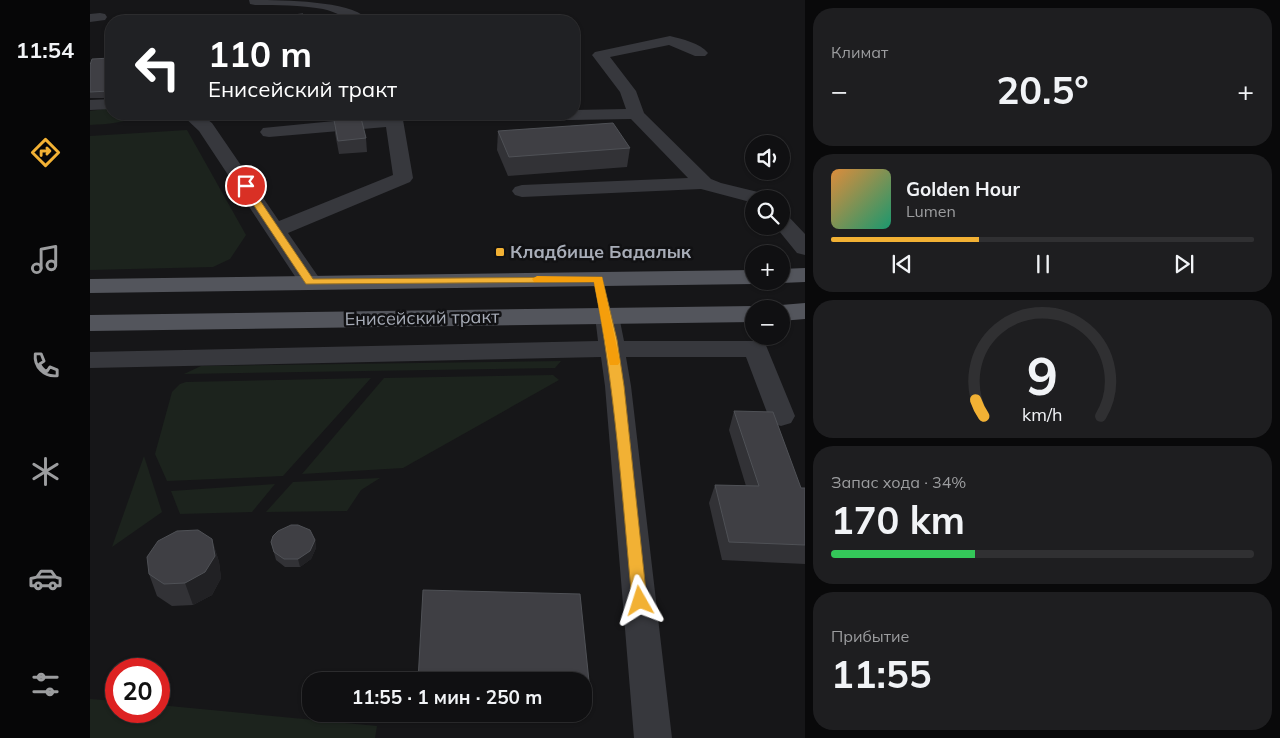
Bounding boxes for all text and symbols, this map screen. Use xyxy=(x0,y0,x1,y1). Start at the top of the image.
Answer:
text: 110 m xyxy=(208,32,312,76)
icon: left xyxy=(125,35,190,100)
text: 11:54 xyxy=(16,36,74,64)
text: Климат xyxy=(831,42,888,62)
text: 20.5° xyxy=(996,66,1089,114)
text: − xyxy=(831,73,848,108)
text: + xyxy=(1237,73,1254,108)
text: Енисейский тракт xyxy=(208,75,397,103)
icon: directions xyxy=(28,135,63,170)
map controls xyxy=(745,135,790,345)
button: sound xyxy=(745,135,790,180)
pin xyxy=(225,165,267,207)
icon: arrive xyxy=(232,172,260,200)
text: Golden Hour xyxy=(906,177,1020,201)
button: search xyxy=(745,190,790,235)
text: Lumen xyxy=(906,201,956,221)
place label: Кладбище Бадалык xyxy=(510,240,692,263)
icon: music xyxy=(28,242,63,277)
button: + xyxy=(745,245,790,290)
marker: Кладбище Бадалык xyxy=(494,246,506,258)
icon: previous xyxy=(888,250,916,278)
icon: pause xyxy=(1029,250,1057,278)
icon: next xyxy=(1170,250,1198,278)
button: − xyxy=(745,300,790,345)
street label: Енисейский тракт xyxy=(344,305,500,330)
text: 9 xyxy=(1027,343,1058,408)
icon: phone xyxy=(28,348,63,383)
text: km/h xyxy=(1022,403,1063,425)
icon: climate xyxy=(28,454,63,489)
text: Запас хода · 34% xyxy=(831,472,966,492)
text: 170 km xyxy=(831,496,965,544)
icon: car xyxy=(28,561,63,596)
position arrow xyxy=(613,574,665,626)
text: Прибытие xyxy=(831,626,909,646)
text: 11:55 xyxy=(831,650,932,698)
speed limit sign: 20 xyxy=(105,658,170,723)
icon: filters xyxy=(28,667,63,702)
text: 11:55 · 1 мин · 250 m xyxy=(352,685,542,709)

